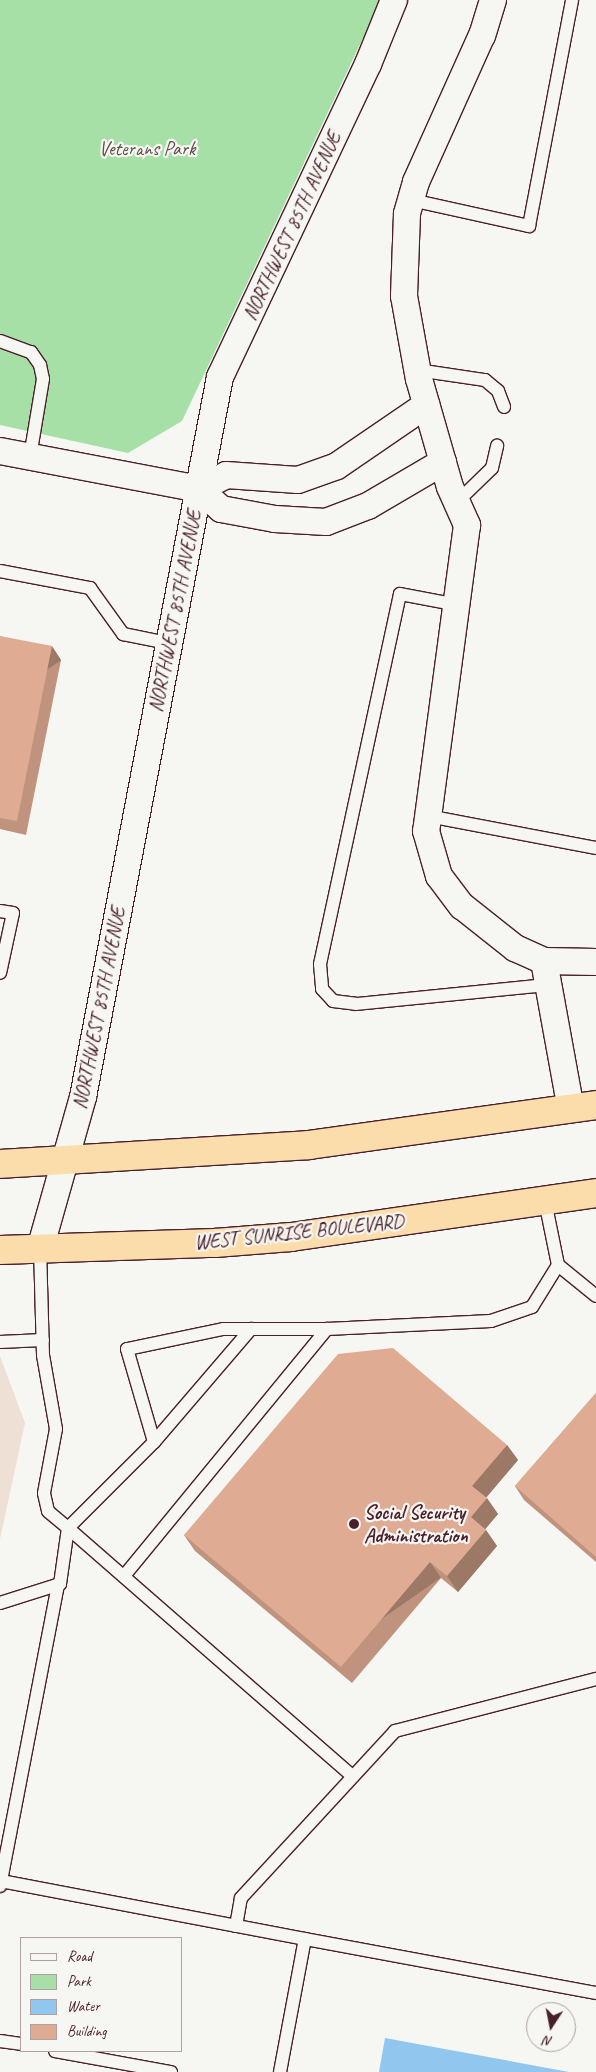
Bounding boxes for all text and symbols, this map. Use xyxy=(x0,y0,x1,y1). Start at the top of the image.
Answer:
street label: NORTHWEST 85TH AVENUE xyxy=(238,128,346,324)
park label: Veterans Park xyxy=(99,136,195,160)
street label: NORTHWEST 85TH AVENUE xyxy=(144,508,206,714)
street label: NORTHWEST 85TH AVENUE xyxy=(68,905,130,1111)
street label: WEST SUNRISE BOULEVARD xyxy=(193,1209,405,1255)
place label: Social Security Administration xyxy=(364,1500,468,1547)
marker: Social Security Administration xyxy=(348,1518,360,1530)
legend xyxy=(20,1937,182,2052)
text: Road xyxy=(67,1947,92,1966)
text: Park xyxy=(67,1972,91,1991)
text: Water xyxy=(67,1997,100,2016)
north arrow xyxy=(526,2002,576,2052)
text: Building xyxy=(67,2022,106,2041)
text: N xyxy=(542,2032,554,2050)

